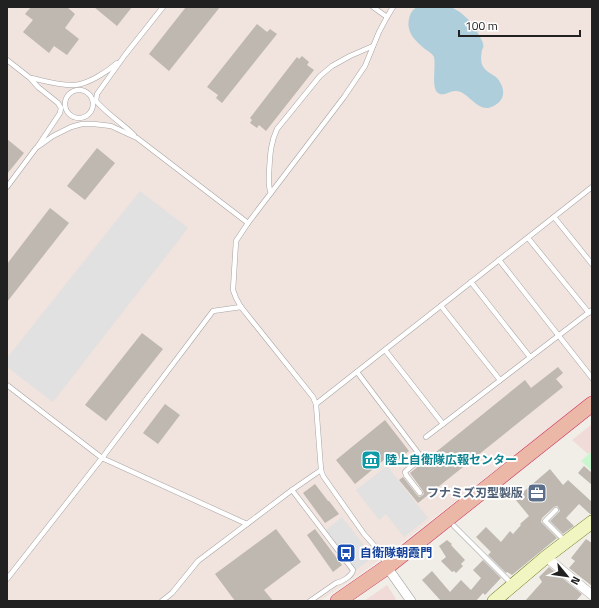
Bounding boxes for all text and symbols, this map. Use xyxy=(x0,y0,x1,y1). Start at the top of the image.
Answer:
scale bar xyxy=(459,12,580,38)
text: 100 m xyxy=(465,16,498,35)
museum icon: 陸上自衛隊広報センター xyxy=(360,449,382,471)
place label: 陸上自衛隊広報センター xyxy=(385,450,517,469)
office icon: フナミズ刃型製版 xyxy=(526,482,548,504)
place label: フナミズ刃型製版 xyxy=(427,483,523,502)
bus stop icon: 自衛隊朝霞門 xyxy=(335,542,357,564)
place label: 自衛隊朝霞門 xyxy=(360,543,432,562)
north arrow xyxy=(547,556,587,596)
text: N xyxy=(567,574,585,588)

